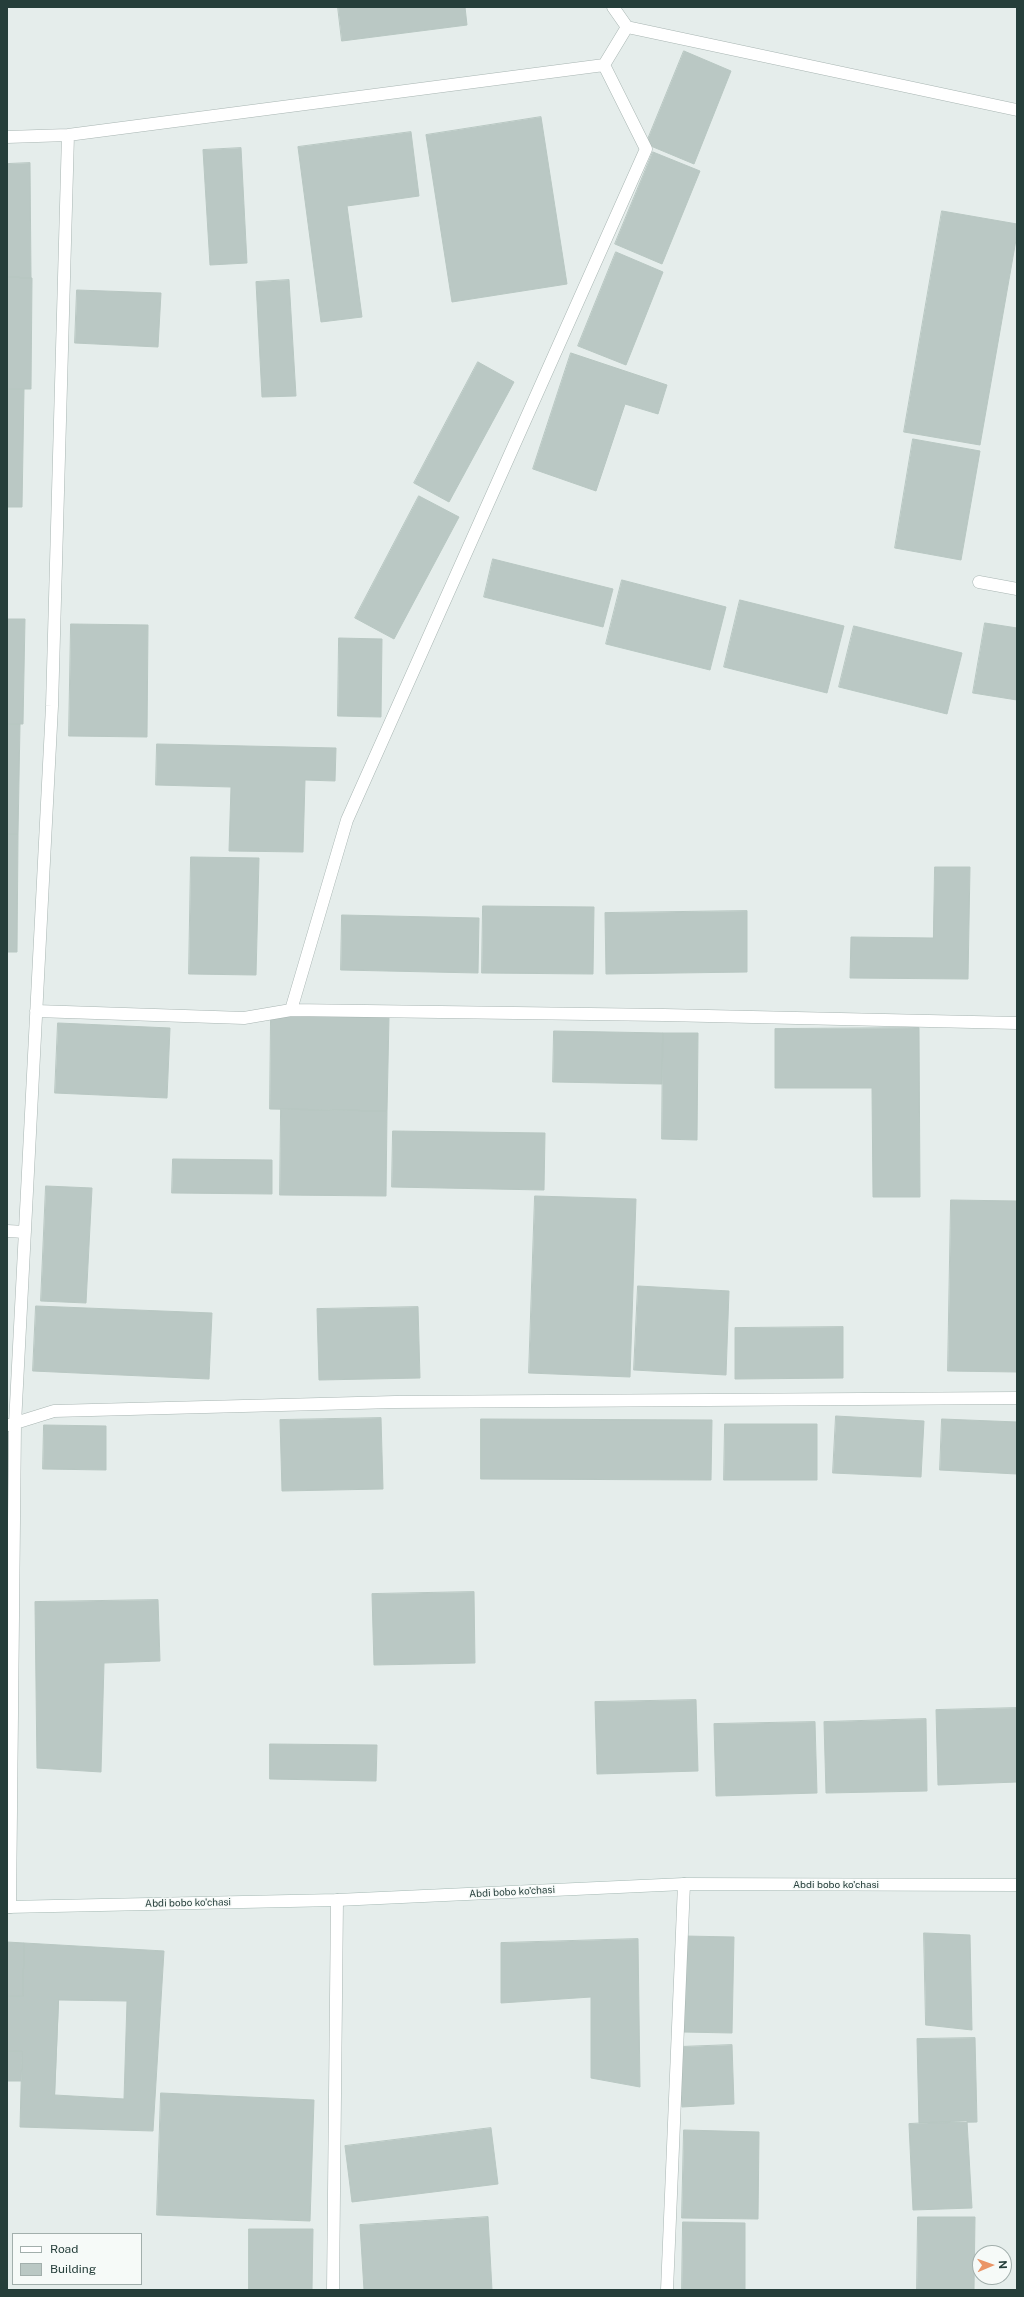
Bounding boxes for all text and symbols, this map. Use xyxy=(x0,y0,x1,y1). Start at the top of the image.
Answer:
street label: Abdi bobo ko'chasi xyxy=(793,1879,879,1891)
street label: Abdi bobo ko'chasi xyxy=(469,1884,555,1900)
street label: Abdi bobo ko'chasi xyxy=(145,1896,231,1910)
legend xyxy=(12,2233,142,2285)
text: Road xyxy=(50,2242,78,2256)
north arrow xyxy=(972,2245,1012,2285)
text: N xyxy=(997,2260,1009,2269)
text: Building xyxy=(50,2262,96,2276)

